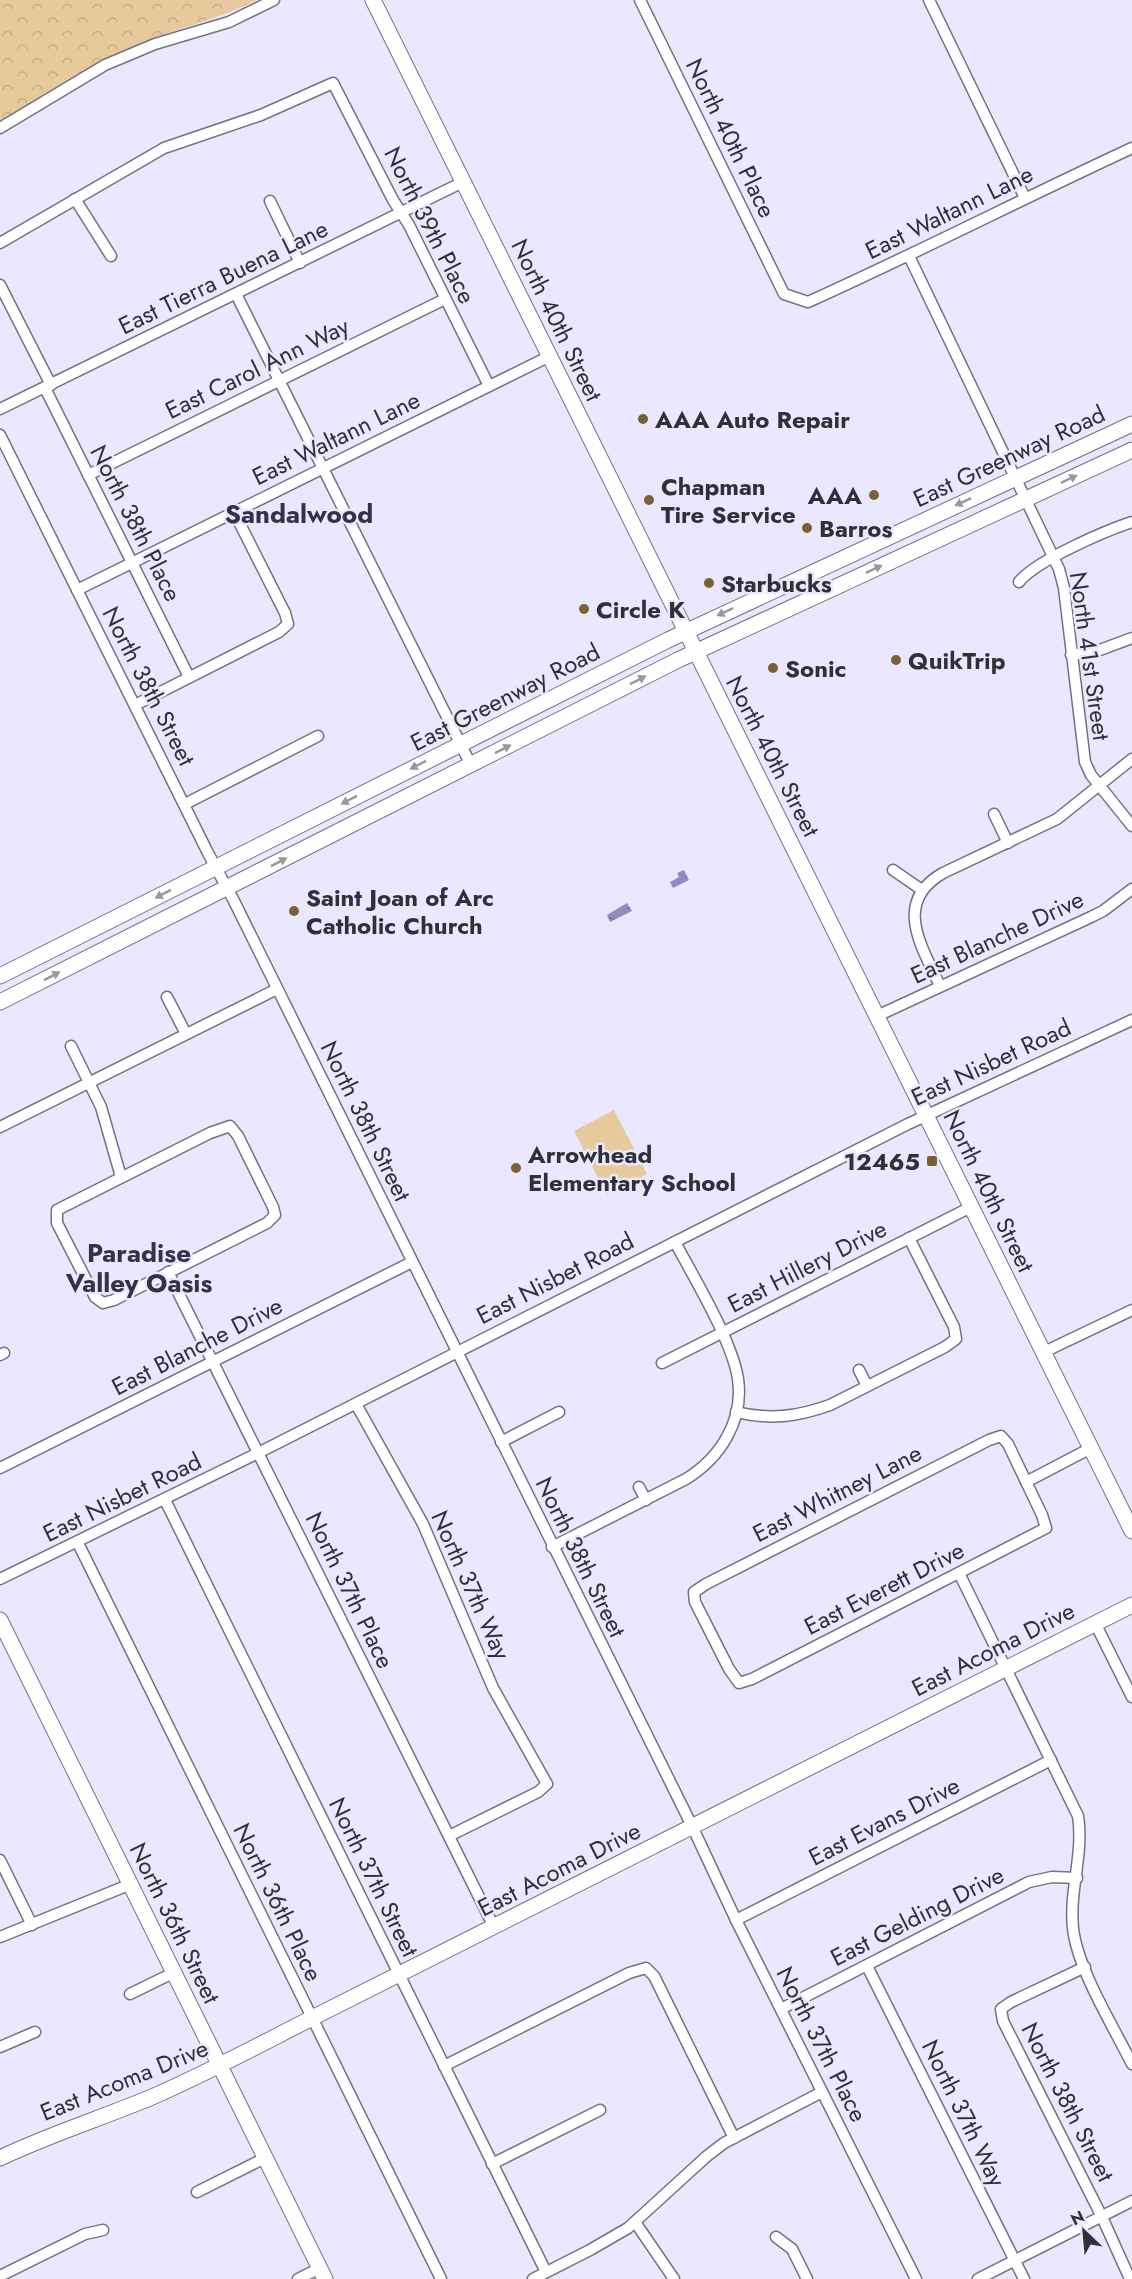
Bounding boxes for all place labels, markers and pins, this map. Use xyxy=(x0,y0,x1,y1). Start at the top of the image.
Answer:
place label: AAA Auto Repair xyxy=(654,402,850,437)
marker: AAA Auto Repair xyxy=(636,412,650,426)
place label: Chapman Tire Service xyxy=(661,469,796,532)
place label: AAA xyxy=(807,478,862,513)
marker: AAA xyxy=(867,488,881,502)
marker: Chapman Tire Service xyxy=(642,493,656,507)
place label: Barros xyxy=(819,511,892,546)
marker: Barros xyxy=(800,521,814,535)
place label: Starbucks xyxy=(721,566,832,601)
marker: Starbucks xyxy=(702,576,716,590)
place label: Circle K xyxy=(596,592,685,627)
marker: Circle K xyxy=(577,602,591,616)
place label: QuikTrip xyxy=(908,643,1006,678)
place label: Sonic xyxy=(785,651,846,686)
marker: QuikTrip xyxy=(889,653,903,667)
marker: Sonic xyxy=(766,661,780,675)
place label: Saint Joan of Arc Catholic Church xyxy=(306,880,494,943)
marker: Saint Joan of Arc Catholic Church xyxy=(287,904,301,918)
place label: Arrowhead Elementary School xyxy=(527,1137,736,1200)
place label: 12465 xyxy=(844,1144,920,1179)
marker: 12465 xyxy=(925,1154,939,1168)
marker: Arrowhead Elementary School xyxy=(509,1161,523,1175)

